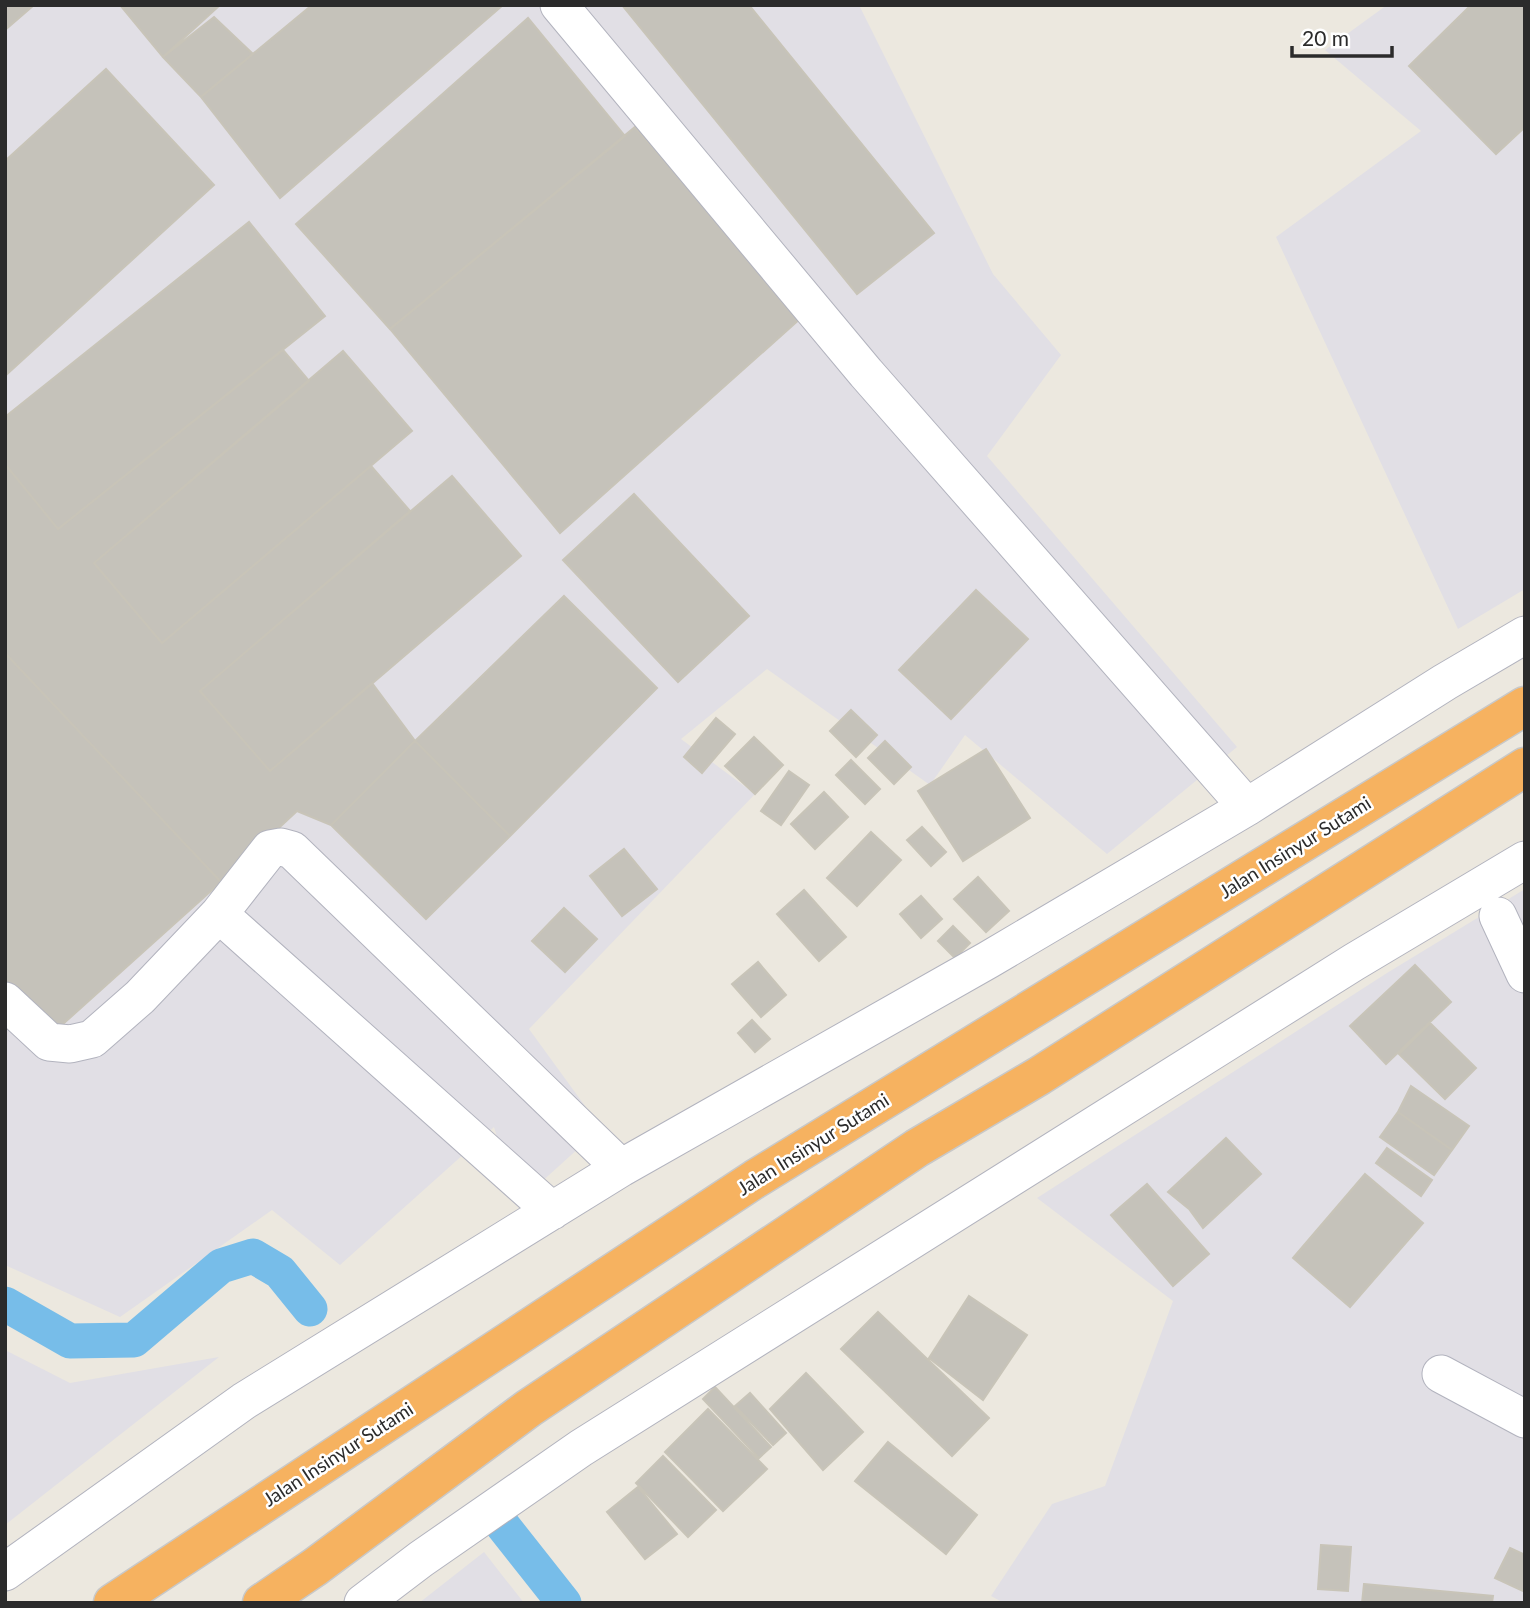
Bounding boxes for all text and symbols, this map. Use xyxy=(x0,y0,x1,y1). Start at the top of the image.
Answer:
scale bar xyxy=(1292,14,1392,58)
text: 20 m xyxy=(1302,25,1349,50)
street label: Jalan Insinyur Sutami xyxy=(1215,791,1375,903)
street label: Jalan Insinyur Sutami xyxy=(733,1088,893,1200)
street label: Jalan Insinyur Sutami xyxy=(258,1396,417,1511)

